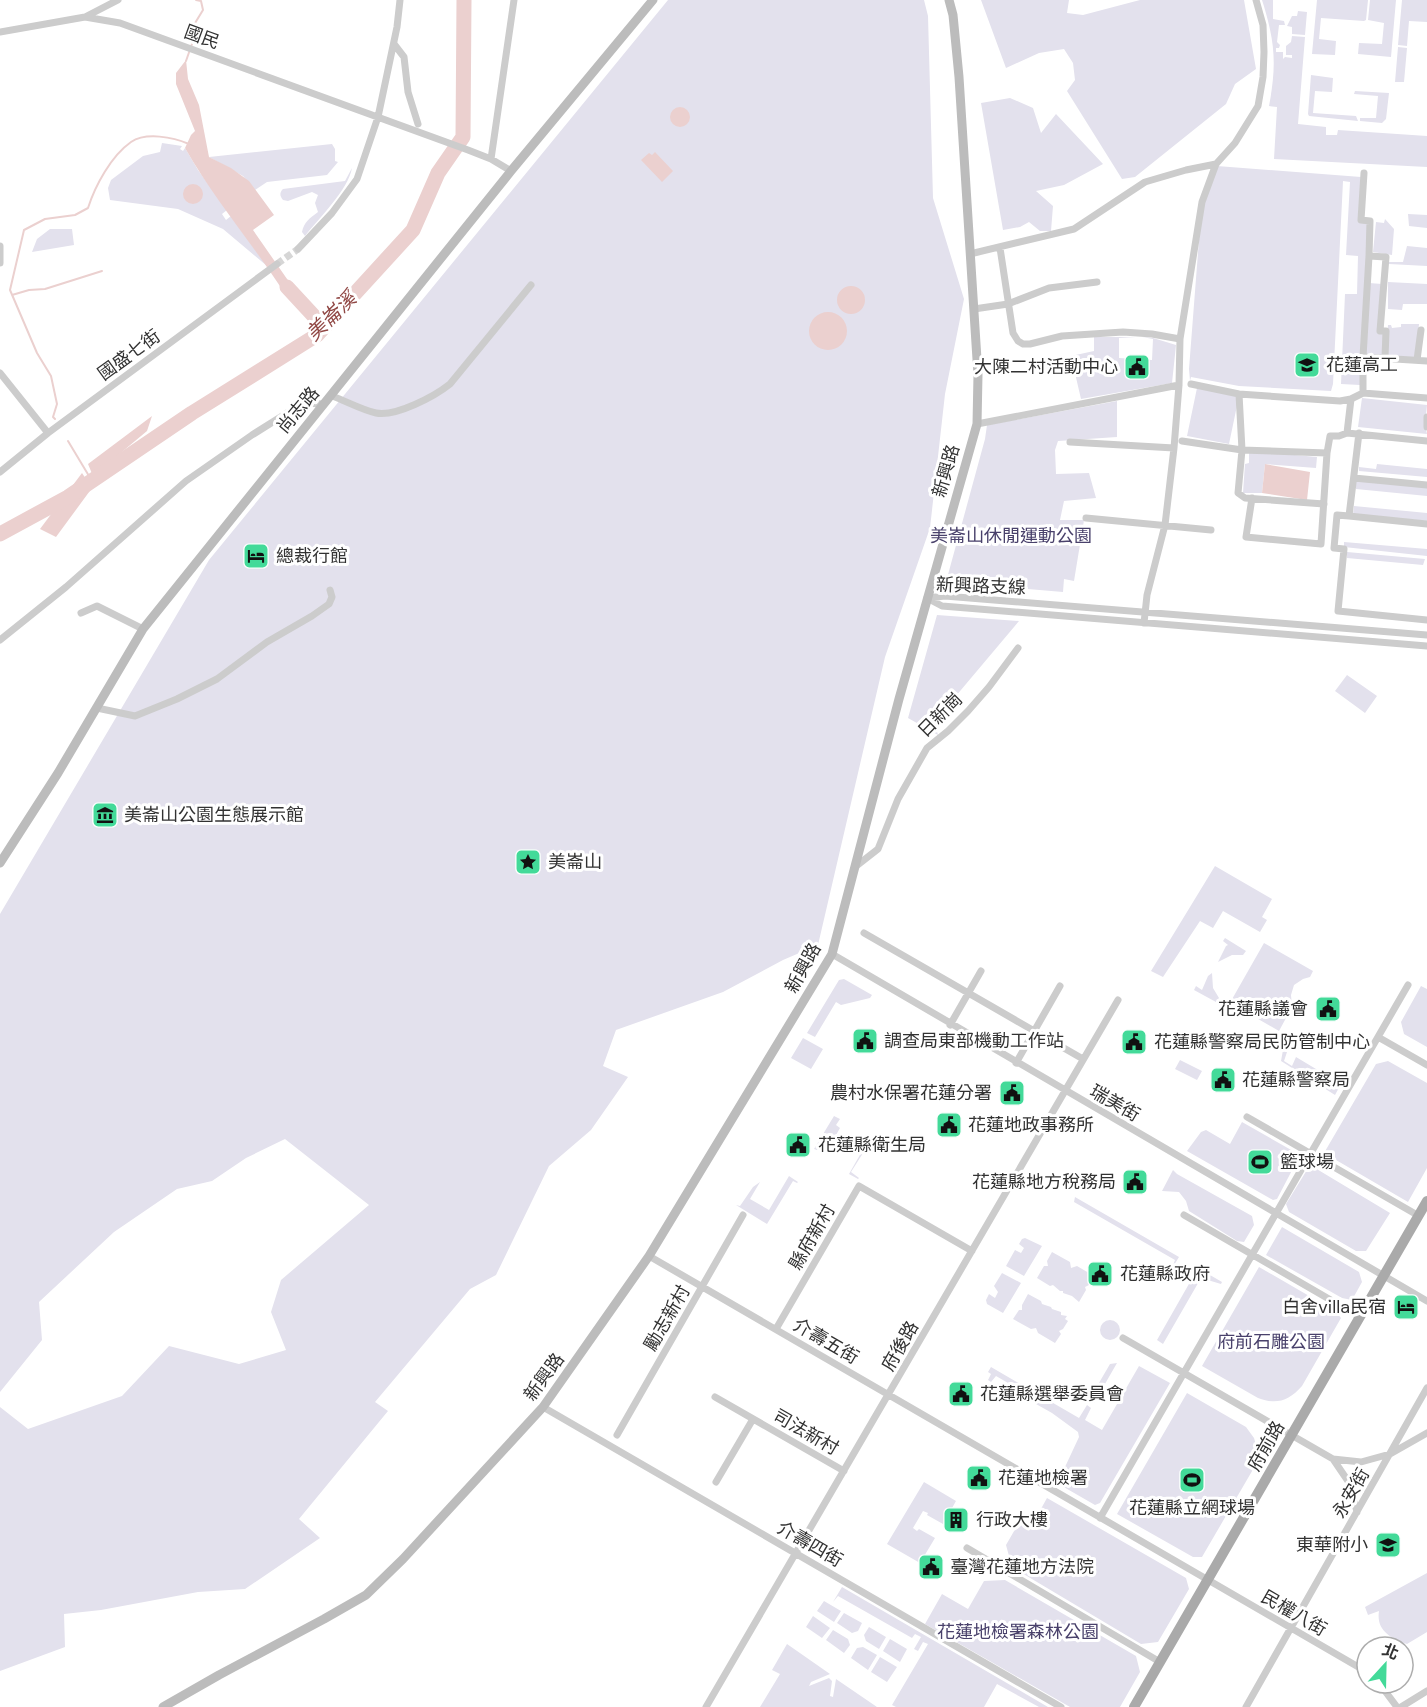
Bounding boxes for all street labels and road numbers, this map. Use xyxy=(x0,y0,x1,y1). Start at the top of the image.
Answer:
street label: 國民 xyxy=(181,20,223,54)
street label: 國盛七街 xyxy=(93,324,165,386)
street label: 尚志路 xyxy=(271,382,325,438)
street label: 新興路 xyxy=(927,442,965,500)
street label: 新興路支線 xyxy=(936,572,1026,600)
street label: 日新崗 xyxy=(912,687,968,743)
street label: 新興路 xyxy=(779,939,827,997)
street label: 瑞美街 xyxy=(1086,1079,1144,1127)
street label: 縣府新村 xyxy=(784,1200,840,1274)
street label: 勵志新村 xyxy=(639,1281,695,1355)
street label: 介壽五街 xyxy=(789,1313,863,1369)
street label: 府後路 xyxy=(876,1317,924,1375)
street label: 新興路 xyxy=(518,1348,570,1406)
street label: 司法新村 xyxy=(769,1404,843,1460)
street label: 府前路 xyxy=(1242,1417,1290,1475)
street label: 永安街 xyxy=(1327,1464,1375,1522)
street label: 介壽四街 xyxy=(773,1516,847,1572)
street label: 民權八街 xyxy=(1257,1585,1331,1641)

